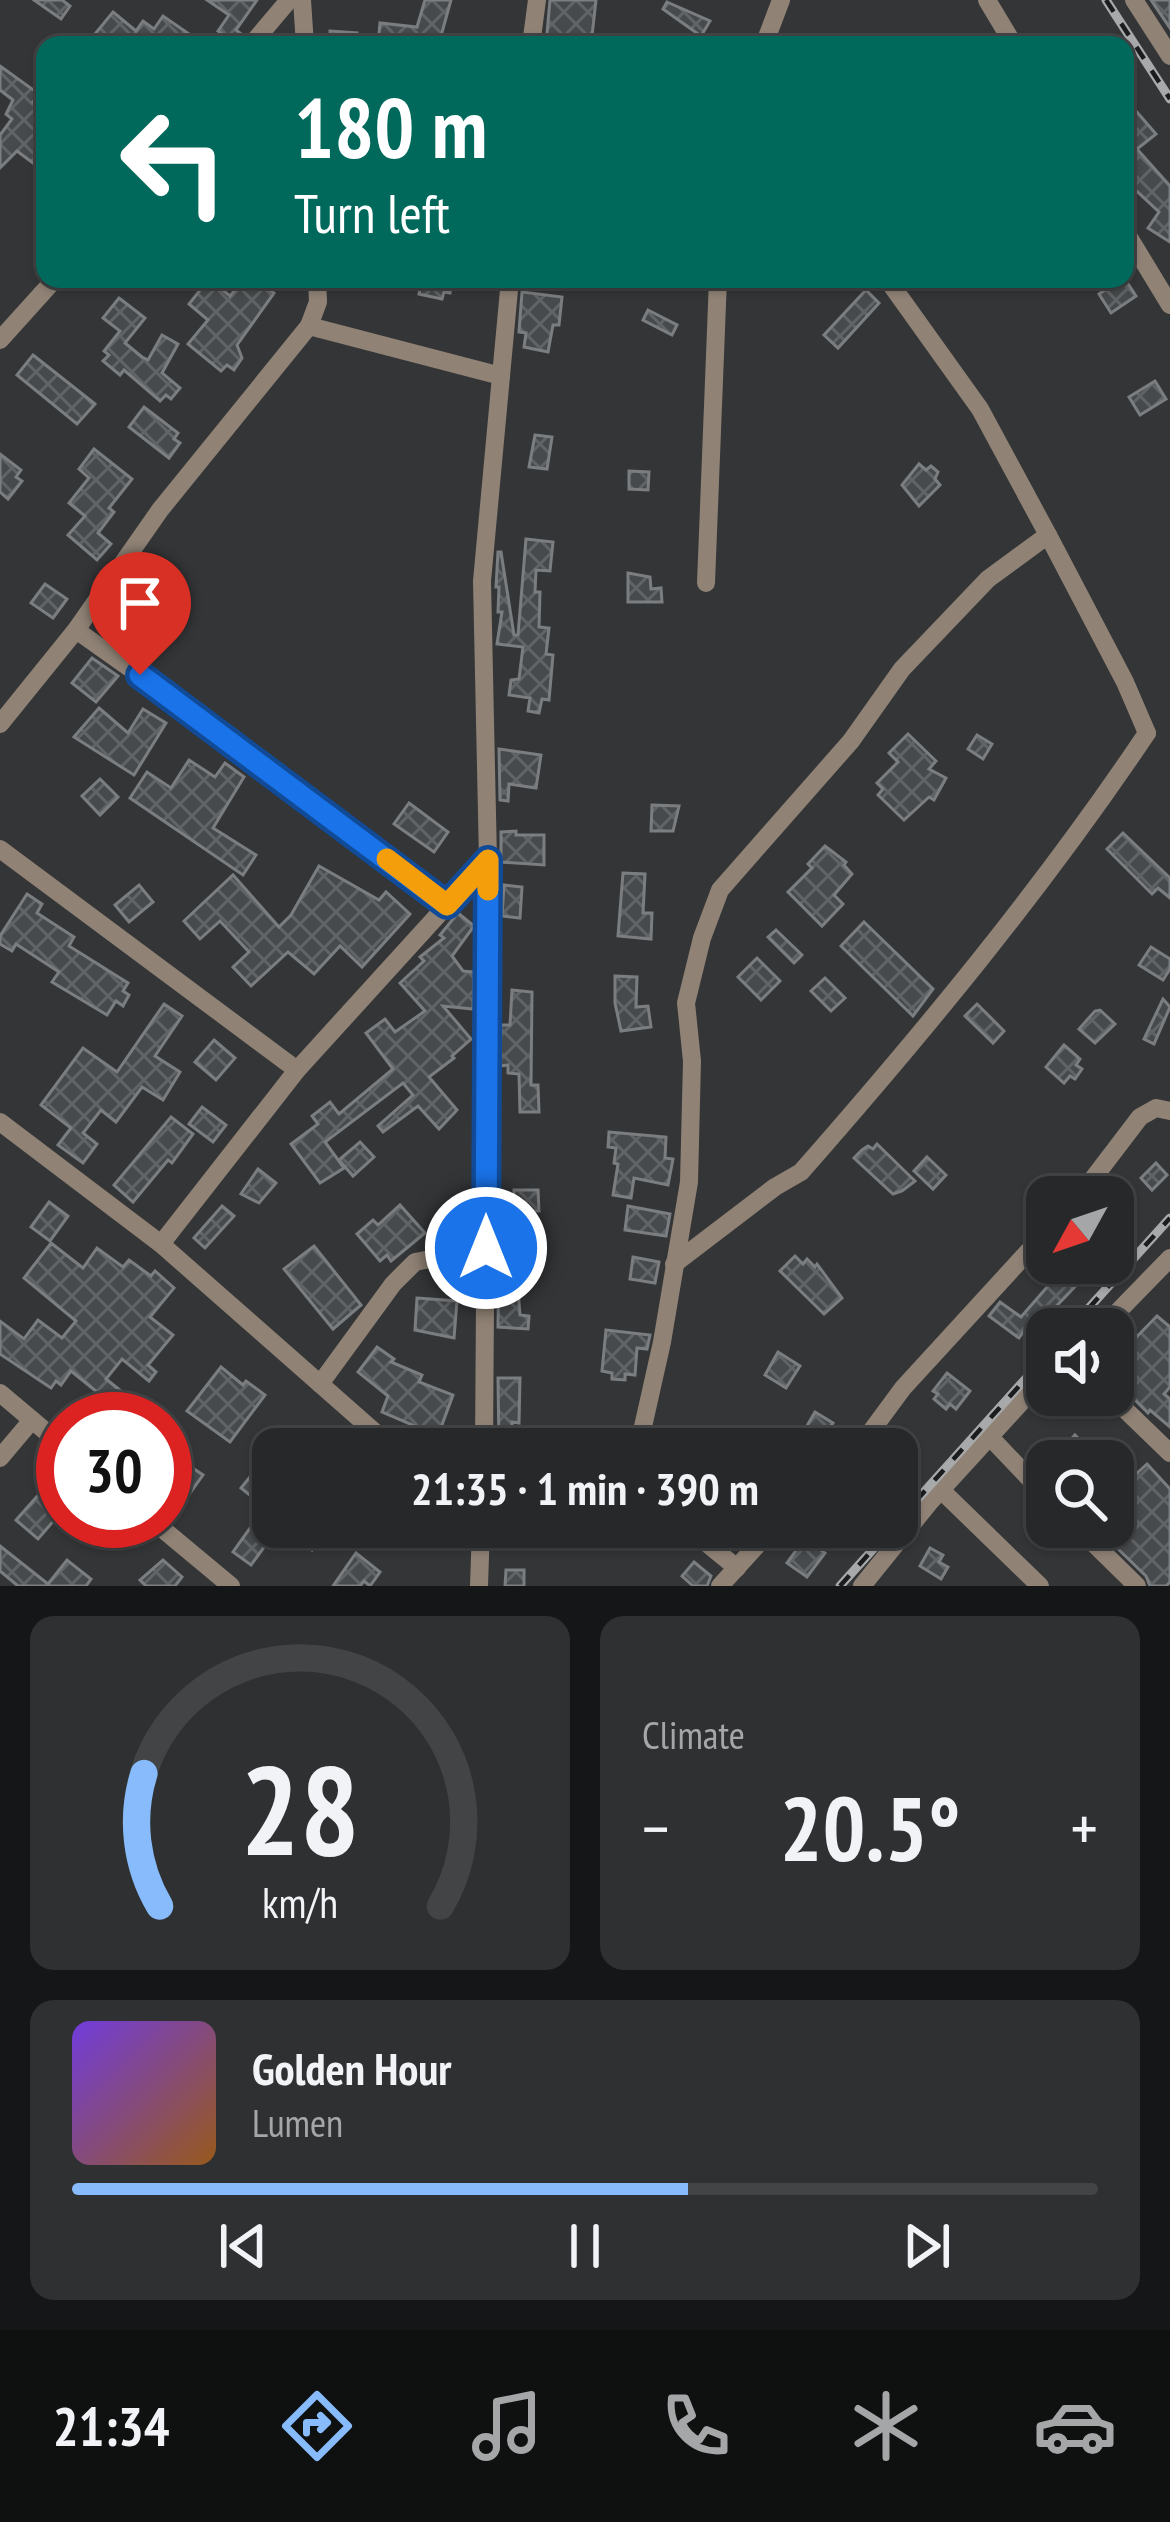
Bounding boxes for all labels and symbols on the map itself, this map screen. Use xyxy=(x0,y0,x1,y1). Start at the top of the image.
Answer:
pin xyxy=(89,552,191,675)
north arrow xyxy=(1026,1176,1134,1284)
position arrow xyxy=(423,1185,549,1311)
speed limit sign: 30 xyxy=(36,1392,192,1548)

